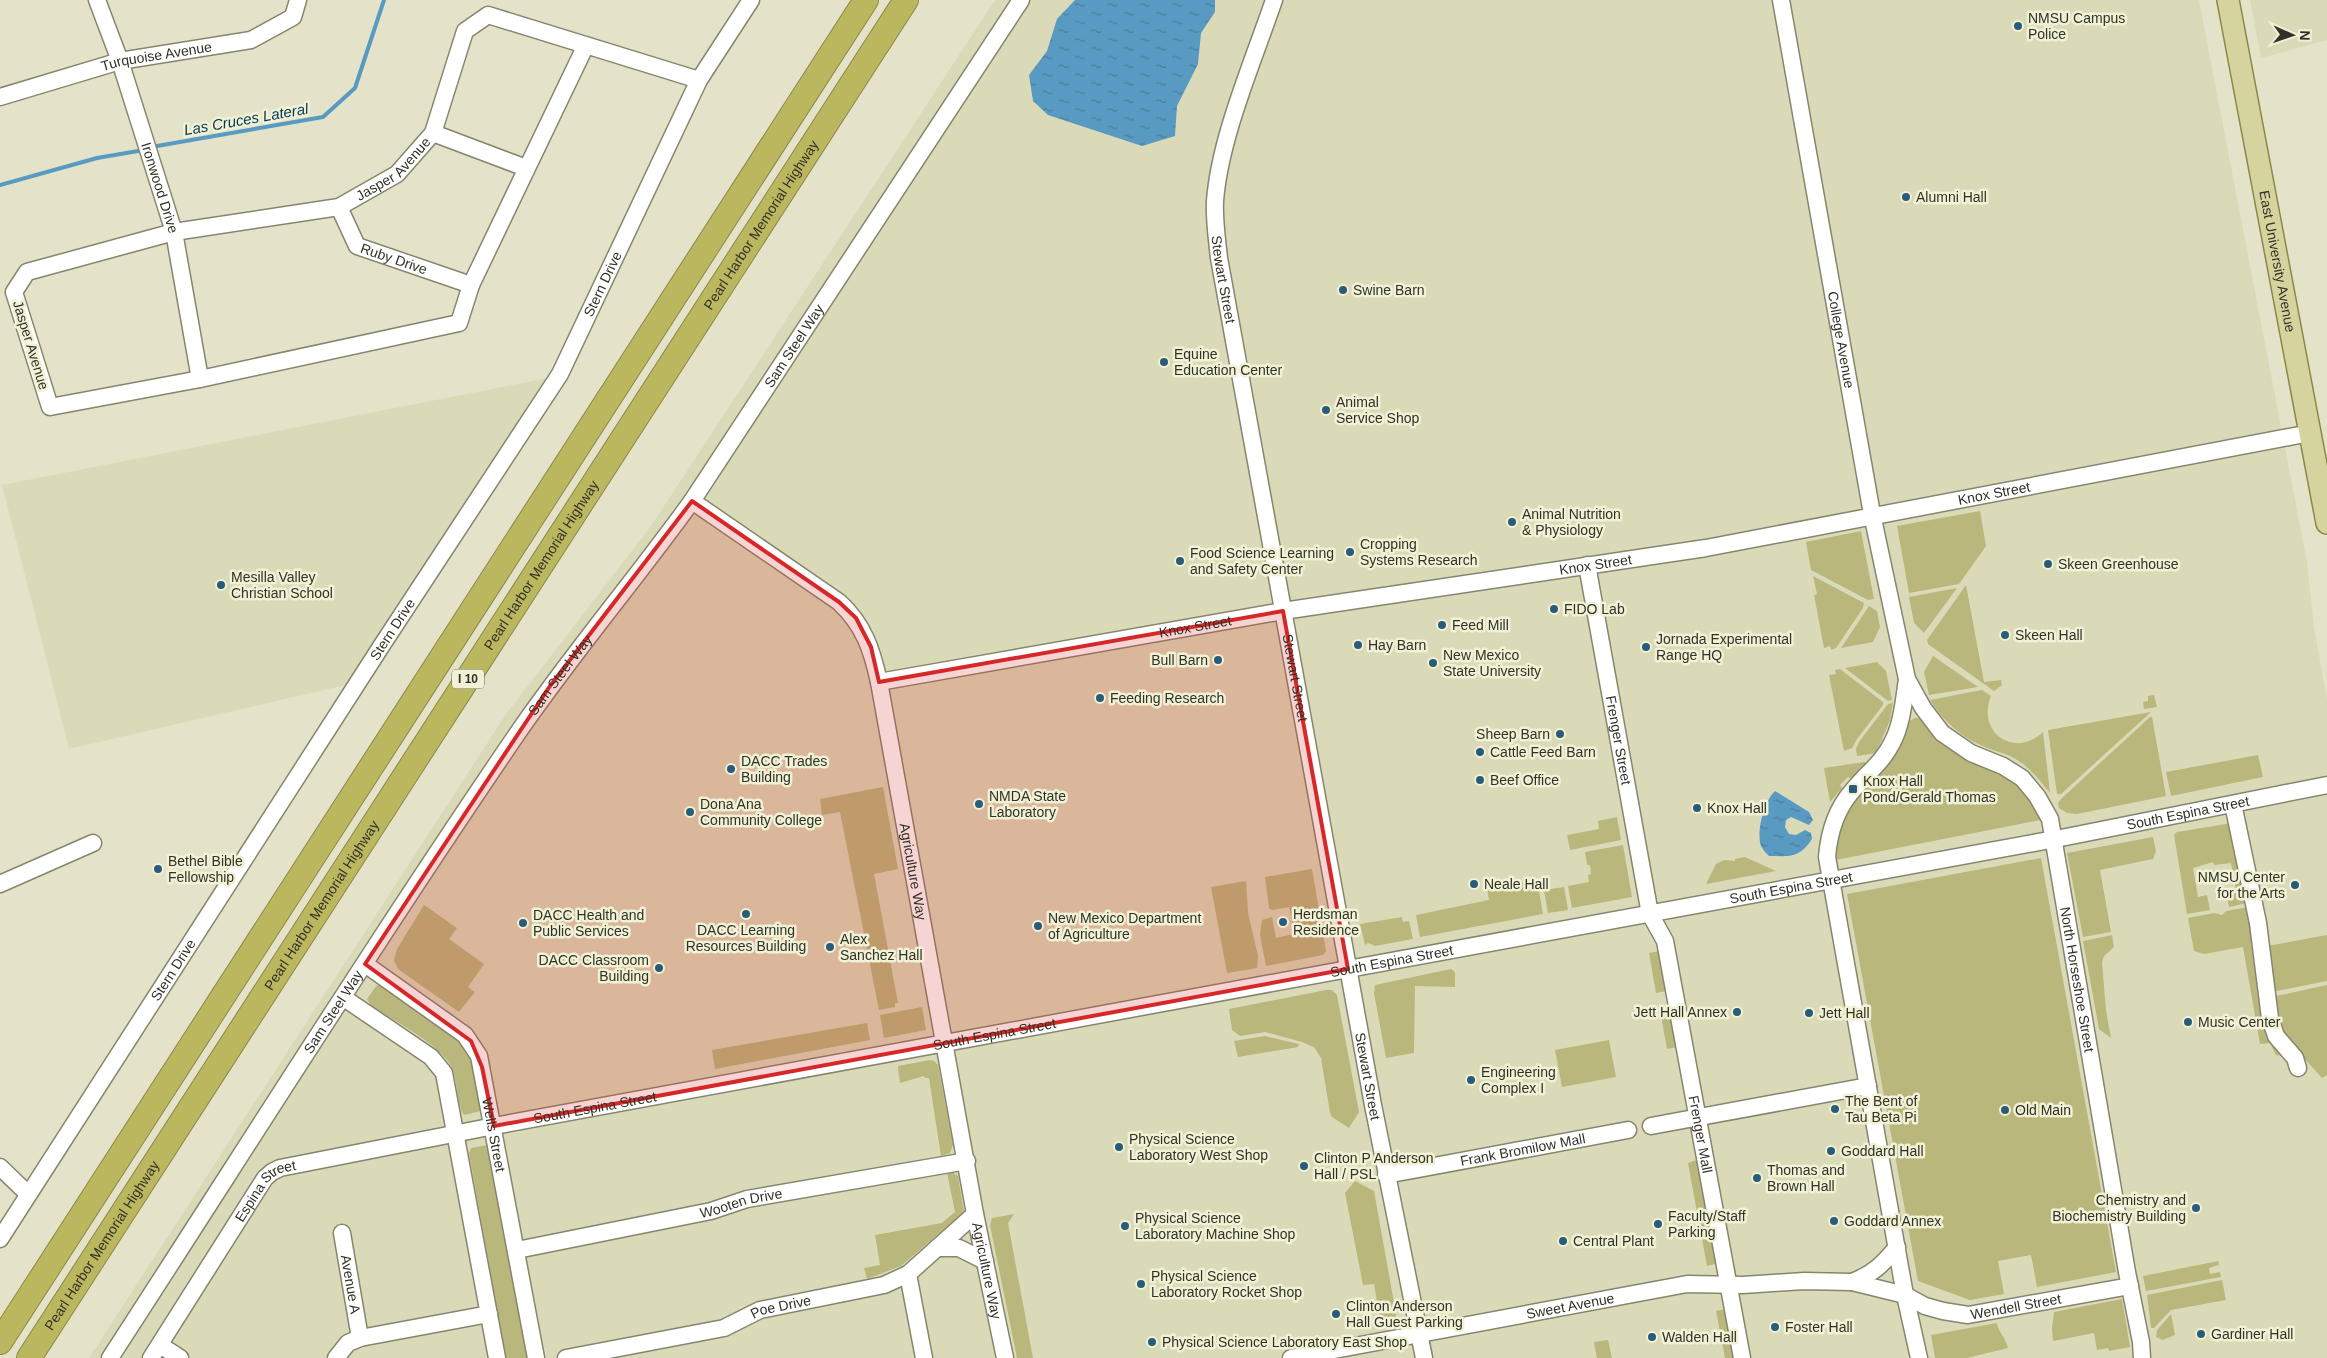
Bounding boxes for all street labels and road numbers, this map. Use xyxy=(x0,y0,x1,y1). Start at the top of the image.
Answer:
street label: Turquoise Avenue xyxy=(99,38,213,74)
street label: Jasper Avenue xyxy=(353,134,434,204)
street label: Pearl Harbor Memorial Highway xyxy=(700,137,821,313)
street label: Ironwood Drive xyxy=(138,140,182,235)
street label: East University Avenue xyxy=(2256,189,2299,334)
street label: Stewart Street xyxy=(1209,235,1239,325)
street label: Ruby Drive xyxy=(359,240,430,277)
street label: Stern Drive xyxy=(580,249,625,319)
street label: College Avenue xyxy=(1825,290,1858,390)
street label: Jasper Avenue xyxy=(10,298,52,392)
street label: Sam Steel Way xyxy=(761,301,827,390)
street label: Pearl Harbor Memorial Highway xyxy=(481,477,602,653)
street label: Knox Street xyxy=(1957,478,2032,508)
street label: Knox Street xyxy=(1558,551,1633,578)
street label: Stern Drive xyxy=(366,595,418,663)
street label: Knox Street xyxy=(1158,612,1233,641)
street label: Sam Steel Way xyxy=(525,632,595,718)
street label: Stewart Street xyxy=(1280,633,1311,723)
road number: I 10 xyxy=(452,670,484,689)
street label: Frenger Street xyxy=(1603,694,1635,786)
street label: South Espina Street xyxy=(2125,793,2251,833)
street label: Pearl Harbor Memorial Highway xyxy=(261,817,382,993)
street label: Agriculture Way xyxy=(897,822,930,921)
street label: South Espina Street xyxy=(1728,868,1854,907)
street label: North Horseshoe Street xyxy=(2057,906,2098,1053)
street label: Stern Drive xyxy=(147,936,199,1004)
street label: South Espina Street xyxy=(1329,942,1455,980)
street label: Sam Steel Way xyxy=(300,967,366,1056)
street label: South Espina Street xyxy=(932,1015,1057,1053)
street label: Stewart Street xyxy=(1352,1031,1384,1122)
street label: South Espina Street xyxy=(532,1088,658,1127)
street label: Frenger Mall xyxy=(1686,1094,1716,1174)
street label: Wells Street xyxy=(479,1096,509,1173)
street label: Frank Bromilow Mall xyxy=(1459,1130,1587,1169)
street label: Espina Street xyxy=(231,1157,297,1225)
street label: Pearl Harbor Memorial Highway xyxy=(41,1158,162,1333)
street label: Wooten Drive xyxy=(698,1185,784,1221)
street label: Agriculture Way xyxy=(969,1221,1005,1321)
street label: Avenue A xyxy=(338,1253,364,1316)
street label: Sweet Avenue xyxy=(1525,1290,1616,1322)
street label: Wendell Street xyxy=(1969,1290,2062,1322)
street label: Poe Drive xyxy=(748,1292,812,1322)

